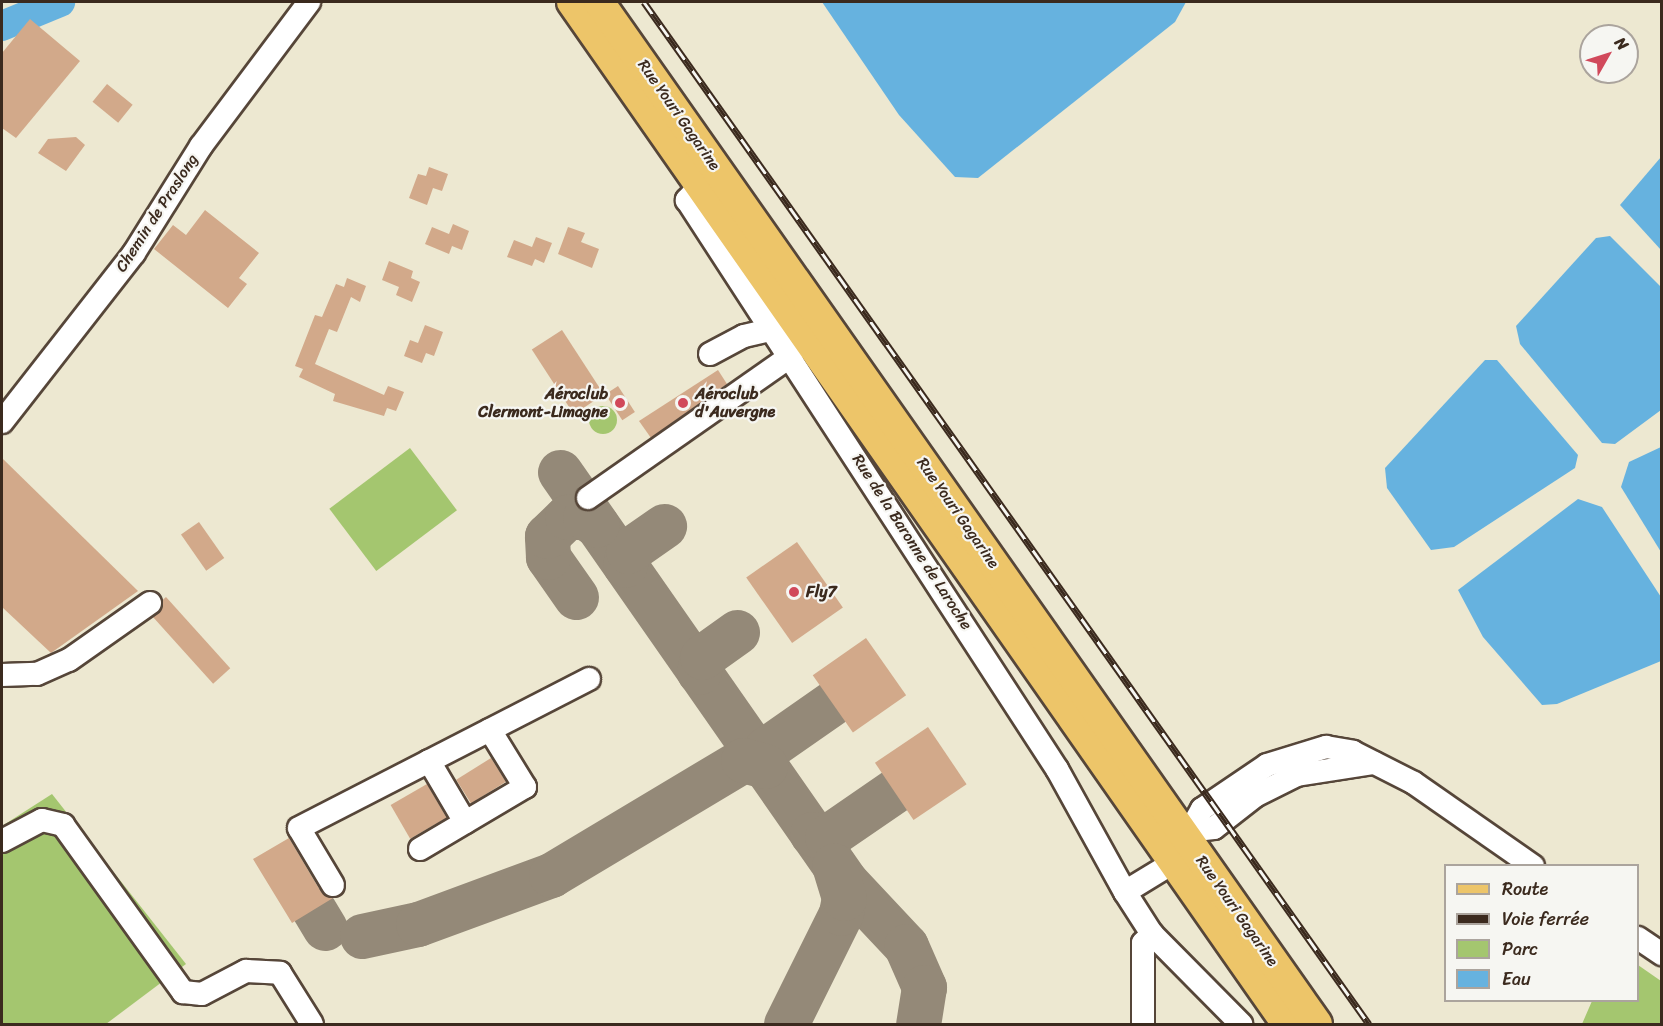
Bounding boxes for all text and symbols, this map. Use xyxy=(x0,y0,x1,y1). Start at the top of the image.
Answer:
north arrow xyxy=(1579,24,1639,84)
text: N xyxy=(1607,30,1637,57)
street label: Rue Youri Gagarine xyxy=(633,56,725,174)
street label: Chemin de Praslong xyxy=(111,150,203,276)
place label: Aéroclub Clermont-Limagne xyxy=(478,384,608,422)
place label: Aéroclub d'Auvergne xyxy=(695,384,775,422)
marker: Aéroclub Clermont-Limagne xyxy=(613,396,627,410)
marker: Aéroclub d'Auvergne xyxy=(676,396,690,410)
street label: Rue de la Baronne de Laroche xyxy=(848,451,976,633)
street label: Rue Youri Gagarine xyxy=(912,454,1004,572)
place label: Fly7 xyxy=(806,582,837,602)
marker: Fly7 xyxy=(787,585,801,599)
street label: Rue Youri Gagarine xyxy=(1191,852,1283,970)
legend xyxy=(1444,864,1639,1002)
text: Route xyxy=(1502,873,1548,905)
text: Voie ferrée xyxy=(1502,903,1589,935)
text: Parc xyxy=(1502,933,1538,965)
text: Eau xyxy=(1502,963,1531,995)

